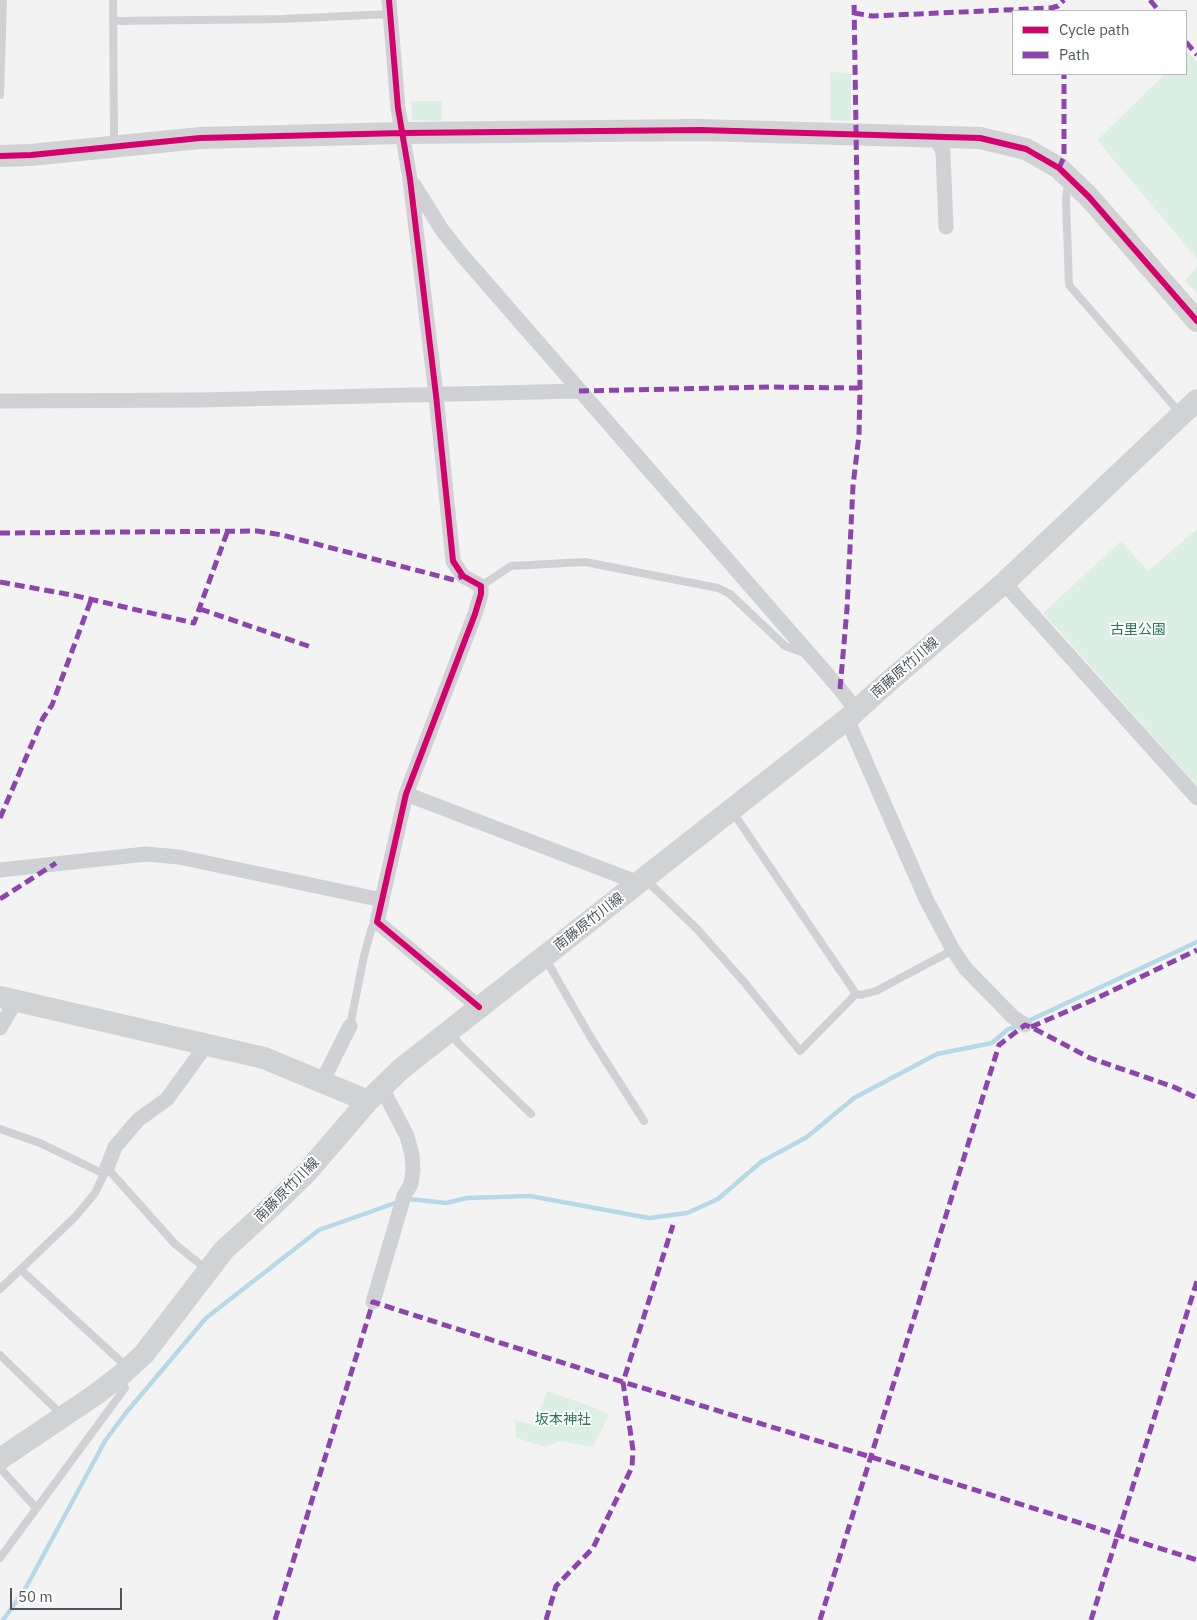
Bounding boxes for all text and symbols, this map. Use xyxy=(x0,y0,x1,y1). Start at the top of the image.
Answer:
legend xyxy=(1012,10,1187,75)
text: Cycle path xyxy=(1059,20,1130,39)
text: Path xyxy=(1059,45,1090,64)
park label: 古里公園 xyxy=(1110,622,1166,638)
street label: 南藤原竹川線 xyxy=(868,634,942,702)
street label: 南藤原竹川線 xyxy=(551,890,627,954)
street label: 南藤原竹川線 xyxy=(251,1154,323,1226)
park label: 坂本神社 xyxy=(535,1412,591,1428)
scale bar xyxy=(12,1578,125,1610)
text: 50 m xyxy=(18,1587,53,1606)

